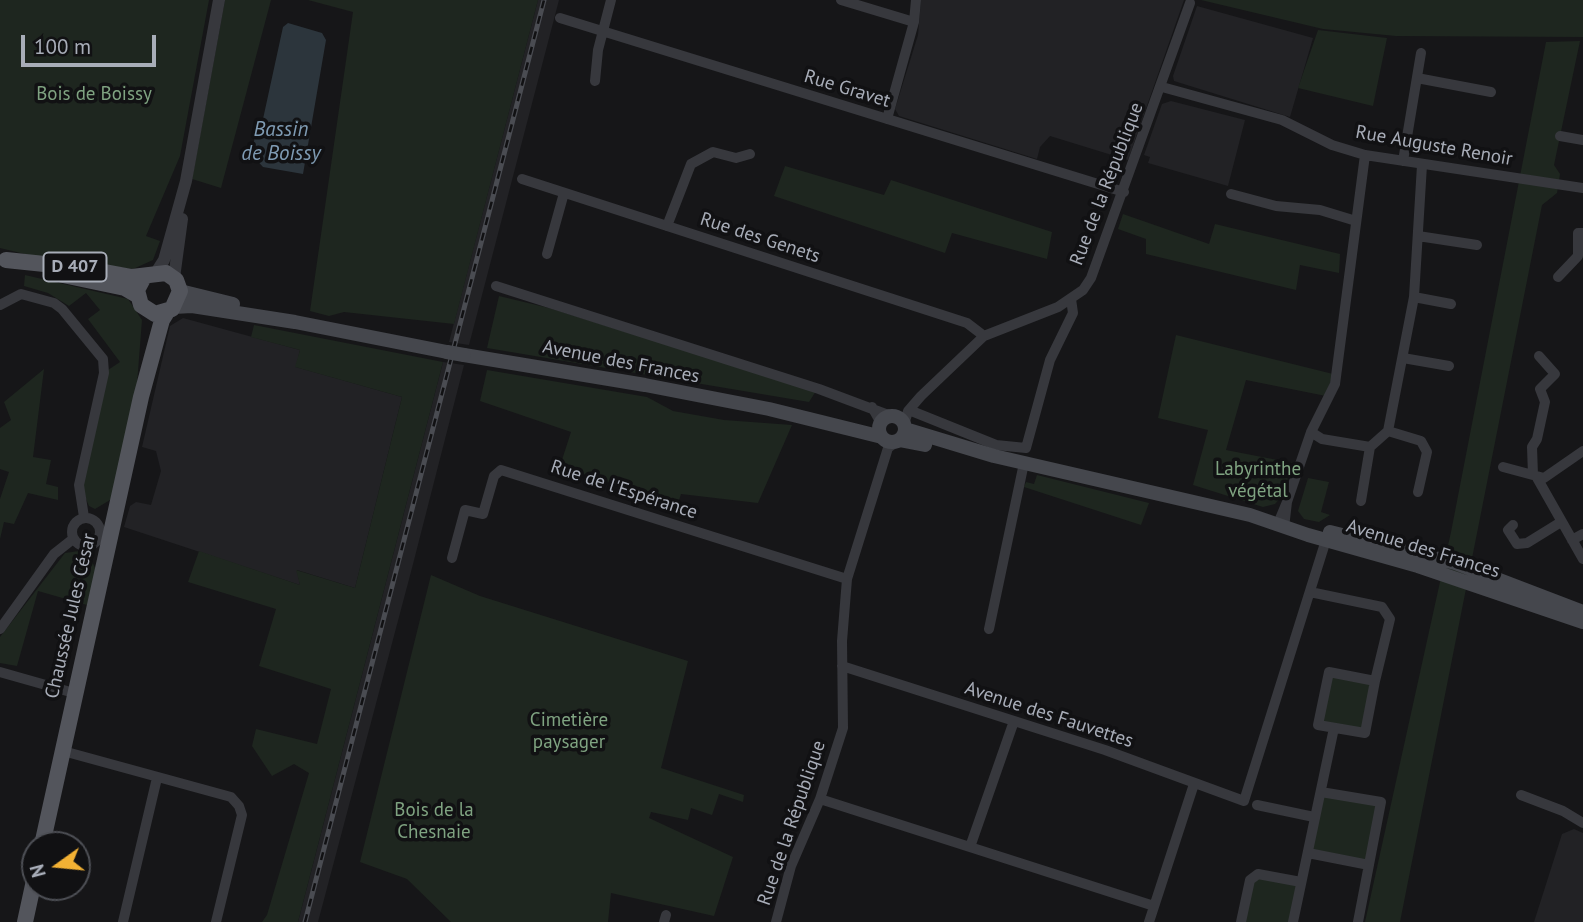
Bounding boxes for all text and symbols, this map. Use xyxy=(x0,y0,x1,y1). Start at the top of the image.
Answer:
scale bar xyxy=(24,21,159,65)
text: 100 m xyxy=(34,33,91,60)
street label: Rue Gravet xyxy=(801,65,893,113)
park label: Bois de Boissy xyxy=(36,84,152,106)
street label: Rue de la République xyxy=(1065,99,1149,269)
water label: Bassin de Boissy xyxy=(241,117,321,167)
street label: Rue Auguste Renoir xyxy=(1354,121,1514,171)
street label: Rue des Genets xyxy=(697,208,823,268)
road number: D 407 xyxy=(43,253,106,282)
street label: Avenue des Frances xyxy=(541,336,701,388)
street label: Rue de l'Espérance xyxy=(548,456,700,524)
park label: Labyrinthe végétal xyxy=(1215,459,1301,503)
street label: Avenue des Frances xyxy=(1344,515,1502,583)
street label: Chaussée Jules César xyxy=(41,531,101,701)
street label: Avenue des Fauvettes xyxy=(962,677,1136,753)
park label: Cimetière paysager xyxy=(530,710,608,754)
street label: Rue de la République xyxy=(753,738,831,908)
park label: Bois de la Chesnaie xyxy=(394,800,474,844)
north arrow xyxy=(21,831,91,901)
text: N xyxy=(24,862,51,880)

